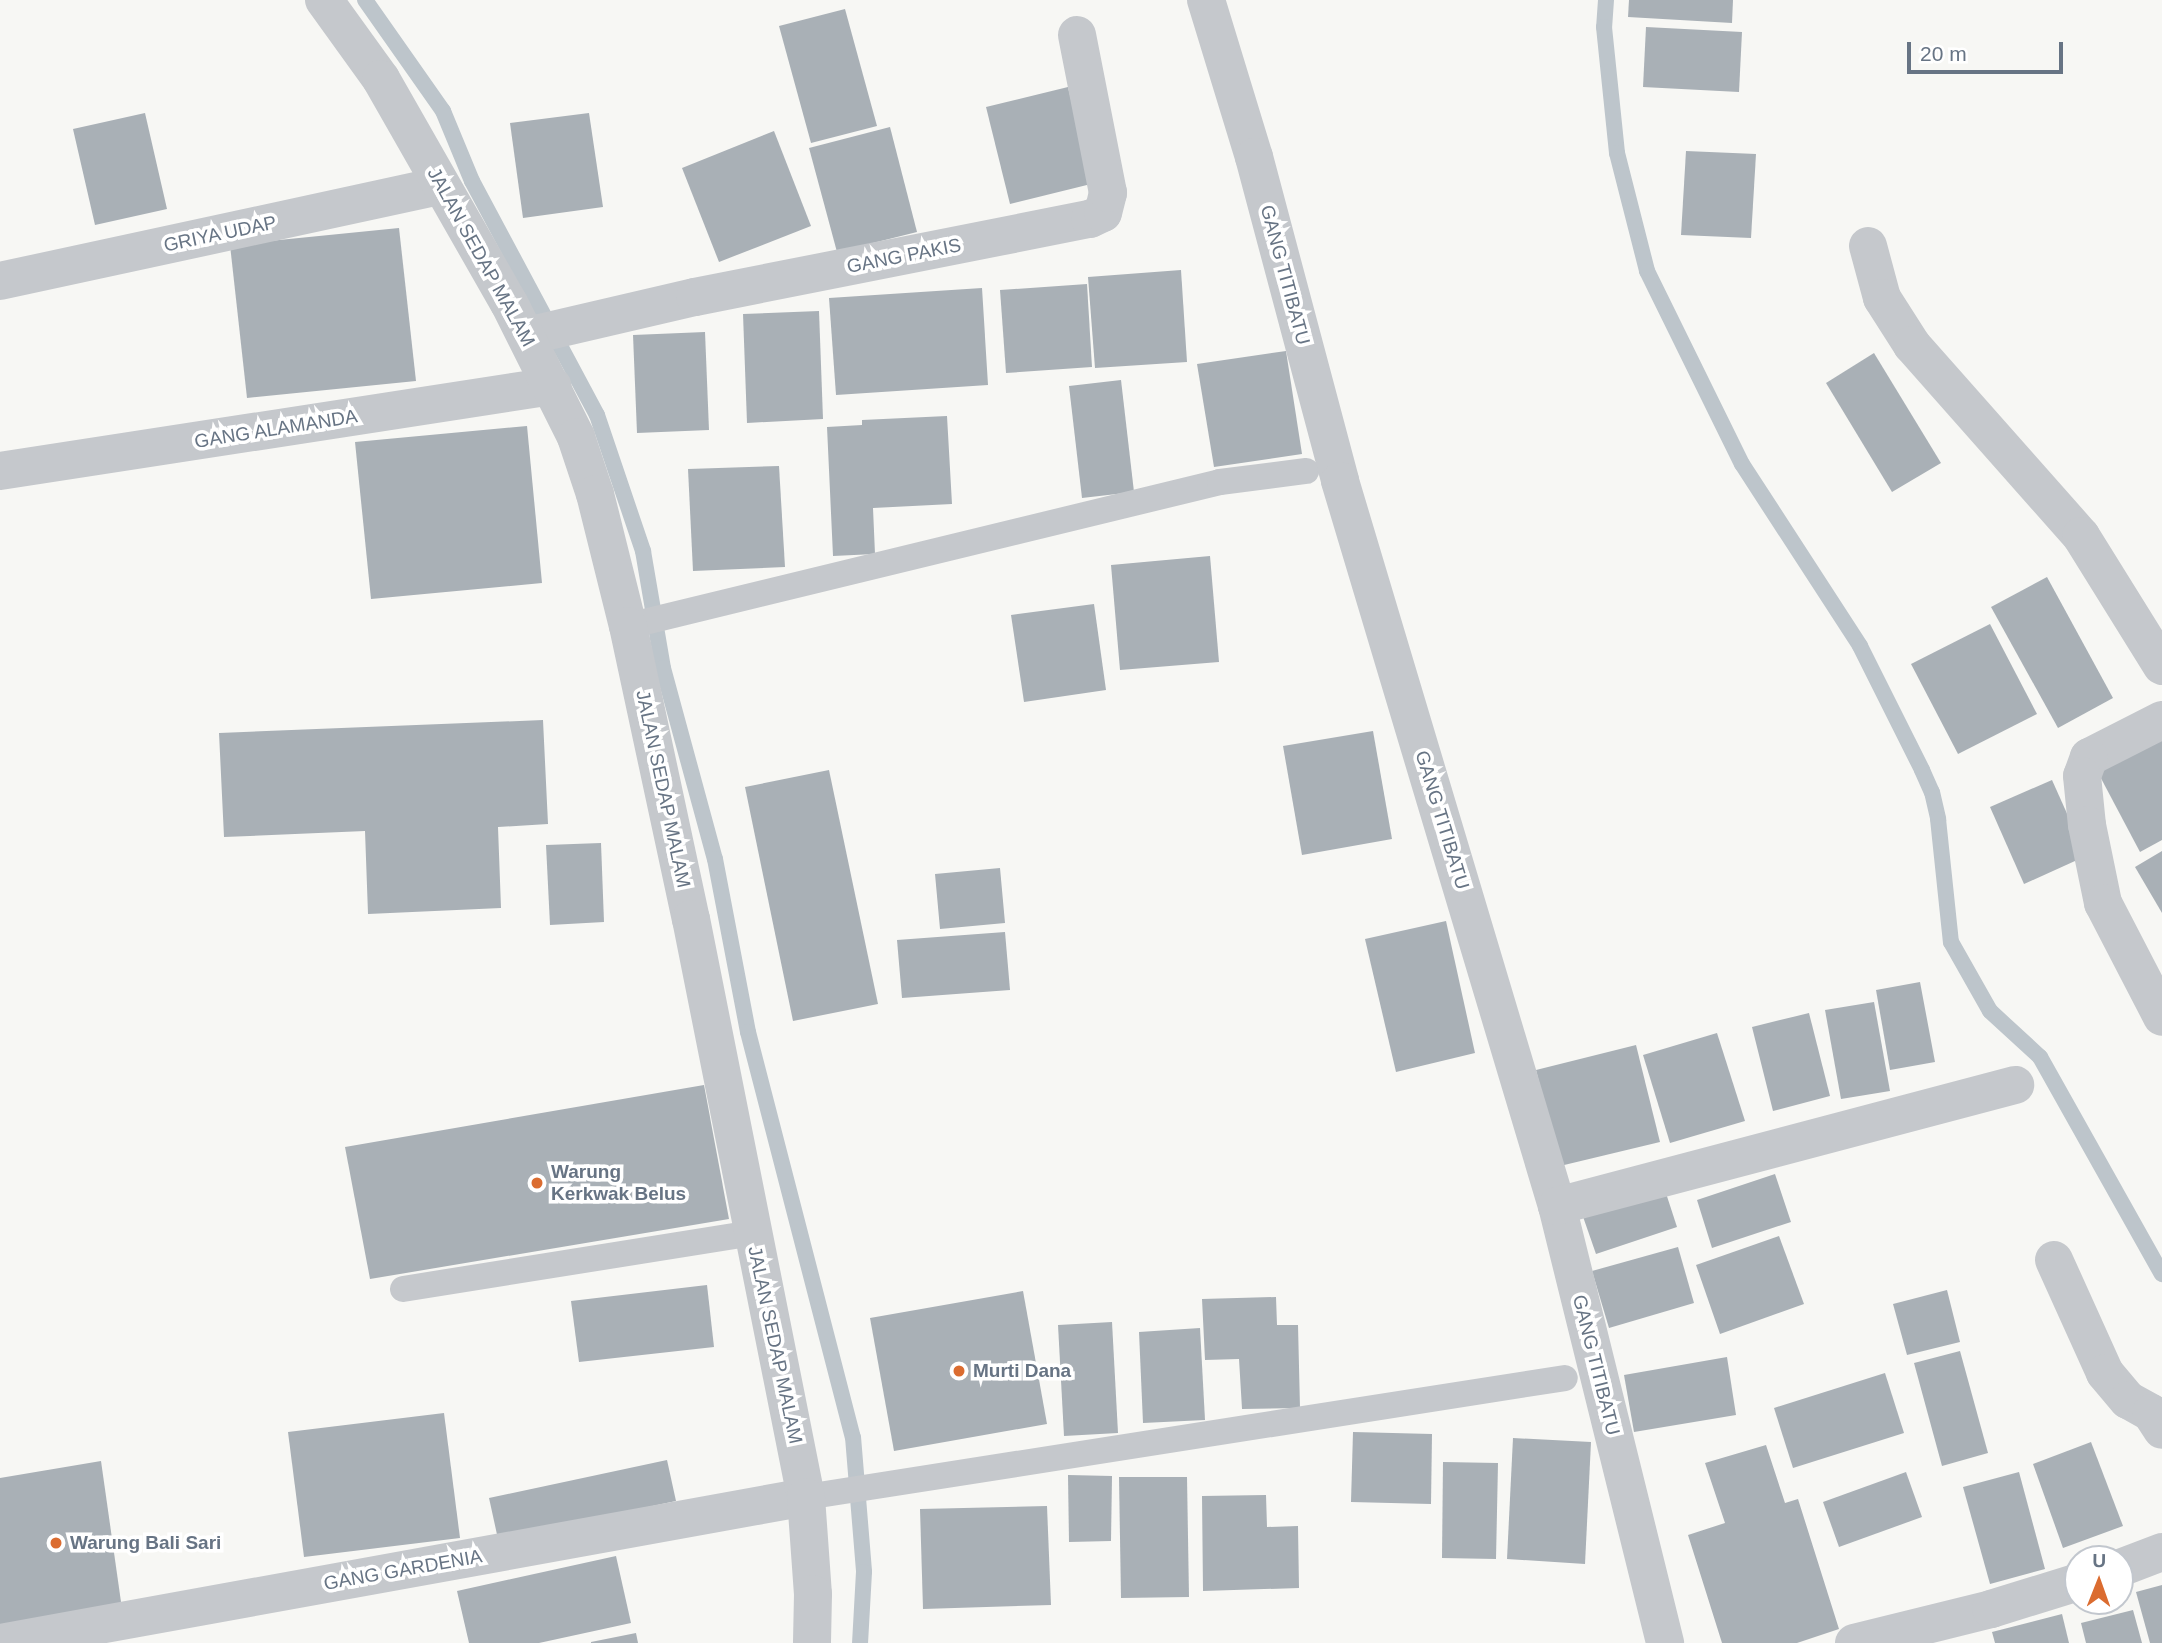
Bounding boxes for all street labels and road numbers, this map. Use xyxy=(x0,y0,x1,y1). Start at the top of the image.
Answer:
street label: JALAN SEDAP MALAM xyxy=(422,163,540,351)
street label: GANG TITIBATU xyxy=(1255,202,1315,348)
street label: GRIYA UDAP xyxy=(161,211,279,257)
street label: GANG PAKIS xyxy=(845,234,963,278)
street label: GANG ALAMANDA xyxy=(192,405,360,453)
street label: JALAN SEDAP MALAM xyxy=(631,688,695,890)
street label: GANG TITIBATU xyxy=(1410,748,1474,892)
street label: JALAN SEDAP MALAM xyxy=(743,1244,807,1446)
street label: GANG TITIBATU xyxy=(1567,1292,1625,1438)
street label: GANG GARDENIA xyxy=(322,1545,484,1595)

